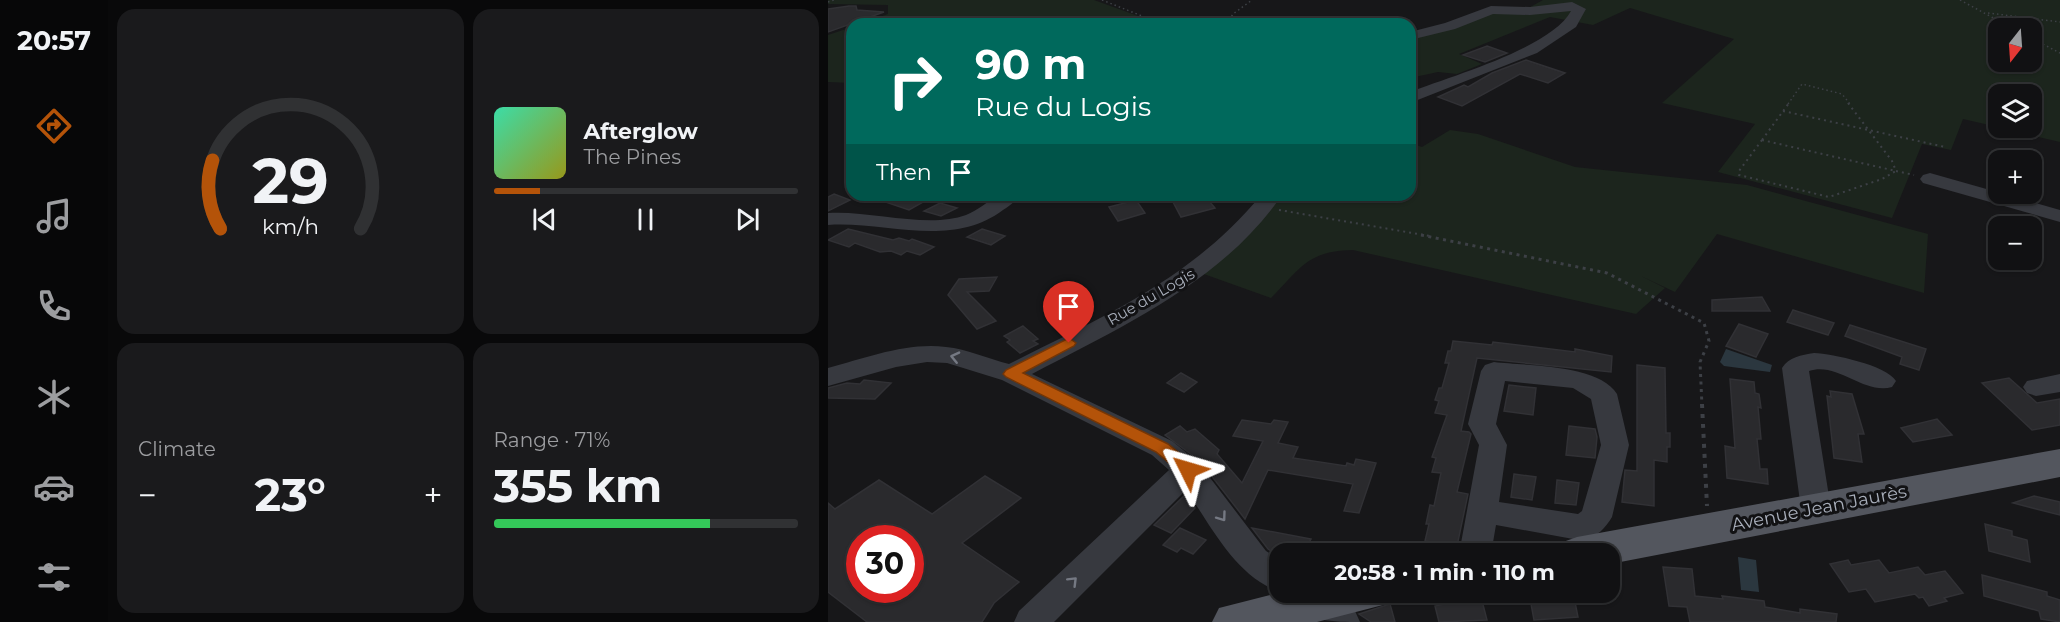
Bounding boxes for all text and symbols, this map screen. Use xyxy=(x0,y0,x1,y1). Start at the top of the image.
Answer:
north arrow xyxy=(1988,18,2042,72)
map controls xyxy=(1988,18,2042,270)
text: 20:57 xyxy=(17,24,91,57)
text: 90 m xyxy=(975,38,1086,90)
icon: right xyxy=(876,42,954,120)
button: layers xyxy=(1988,84,2042,138)
text: Rue du Logis xyxy=(975,90,1151,123)
icon: directions xyxy=(33,105,75,147)
text: Afterglow xyxy=(584,118,698,145)
text: 29 xyxy=(252,143,329,219)
text: The Pines xyxy=(584,145,681,169)
button: + xyxy=(1988,150,2042,204)
icon: arrive xyxy=(944,156,977,189)
text: Then xyxy=(876,159,932,186)
icon: music xyxy=(33,195,75,237)
icon: previous xyxy=(528,203,561,236)
icon: pause xyxy=(629,203,662,236)
icon: next xyxy=(731,203,764,236)
text: km/h xyxy=(262,213,319,239)
button: − xyxy=(1988,216,2042,270)
street label: Rue du Logis xyxy=(1104,264,1198,329)
pin xyxy=(1043,281,1094,343)
icon: phone xyxy=(33,285,75,327)
icon: arrive xyxy=(1052,290,1085,323)
one-way arrow xyxy=(950,352,960,365)
icon: climate xyxy=(33,376,75,418)
text: Range · 71% xyxy=(494,428,610,452)
text: Climate xyxy=(138,437,216,461)
position arrow xyxy=(1156,438,1220,502)
text: 355 km xyxy=(494,458,662,513)
icon: car xyxy=(33,466,75,508)
text: 23° xyxy=(255,467,326,522)
text: − xyxy=(138,475,157,515)
text: + xyxy=(424,475,442,515)
street label: Avenue Jean Jaurès xyxy=(1729,480,1909,536)
one-way arrow xyxy=(1215,510,1226,521)
speed limit sign: 30 xyxy=(846,525,924,603)
icon: filters xyxy=(33,556,75,598)
text: 20:58 · 1 min · 110 m xyxy=(1334,559,1555,586)
one-way arrow xyxy=(1066,578,1077,589)

